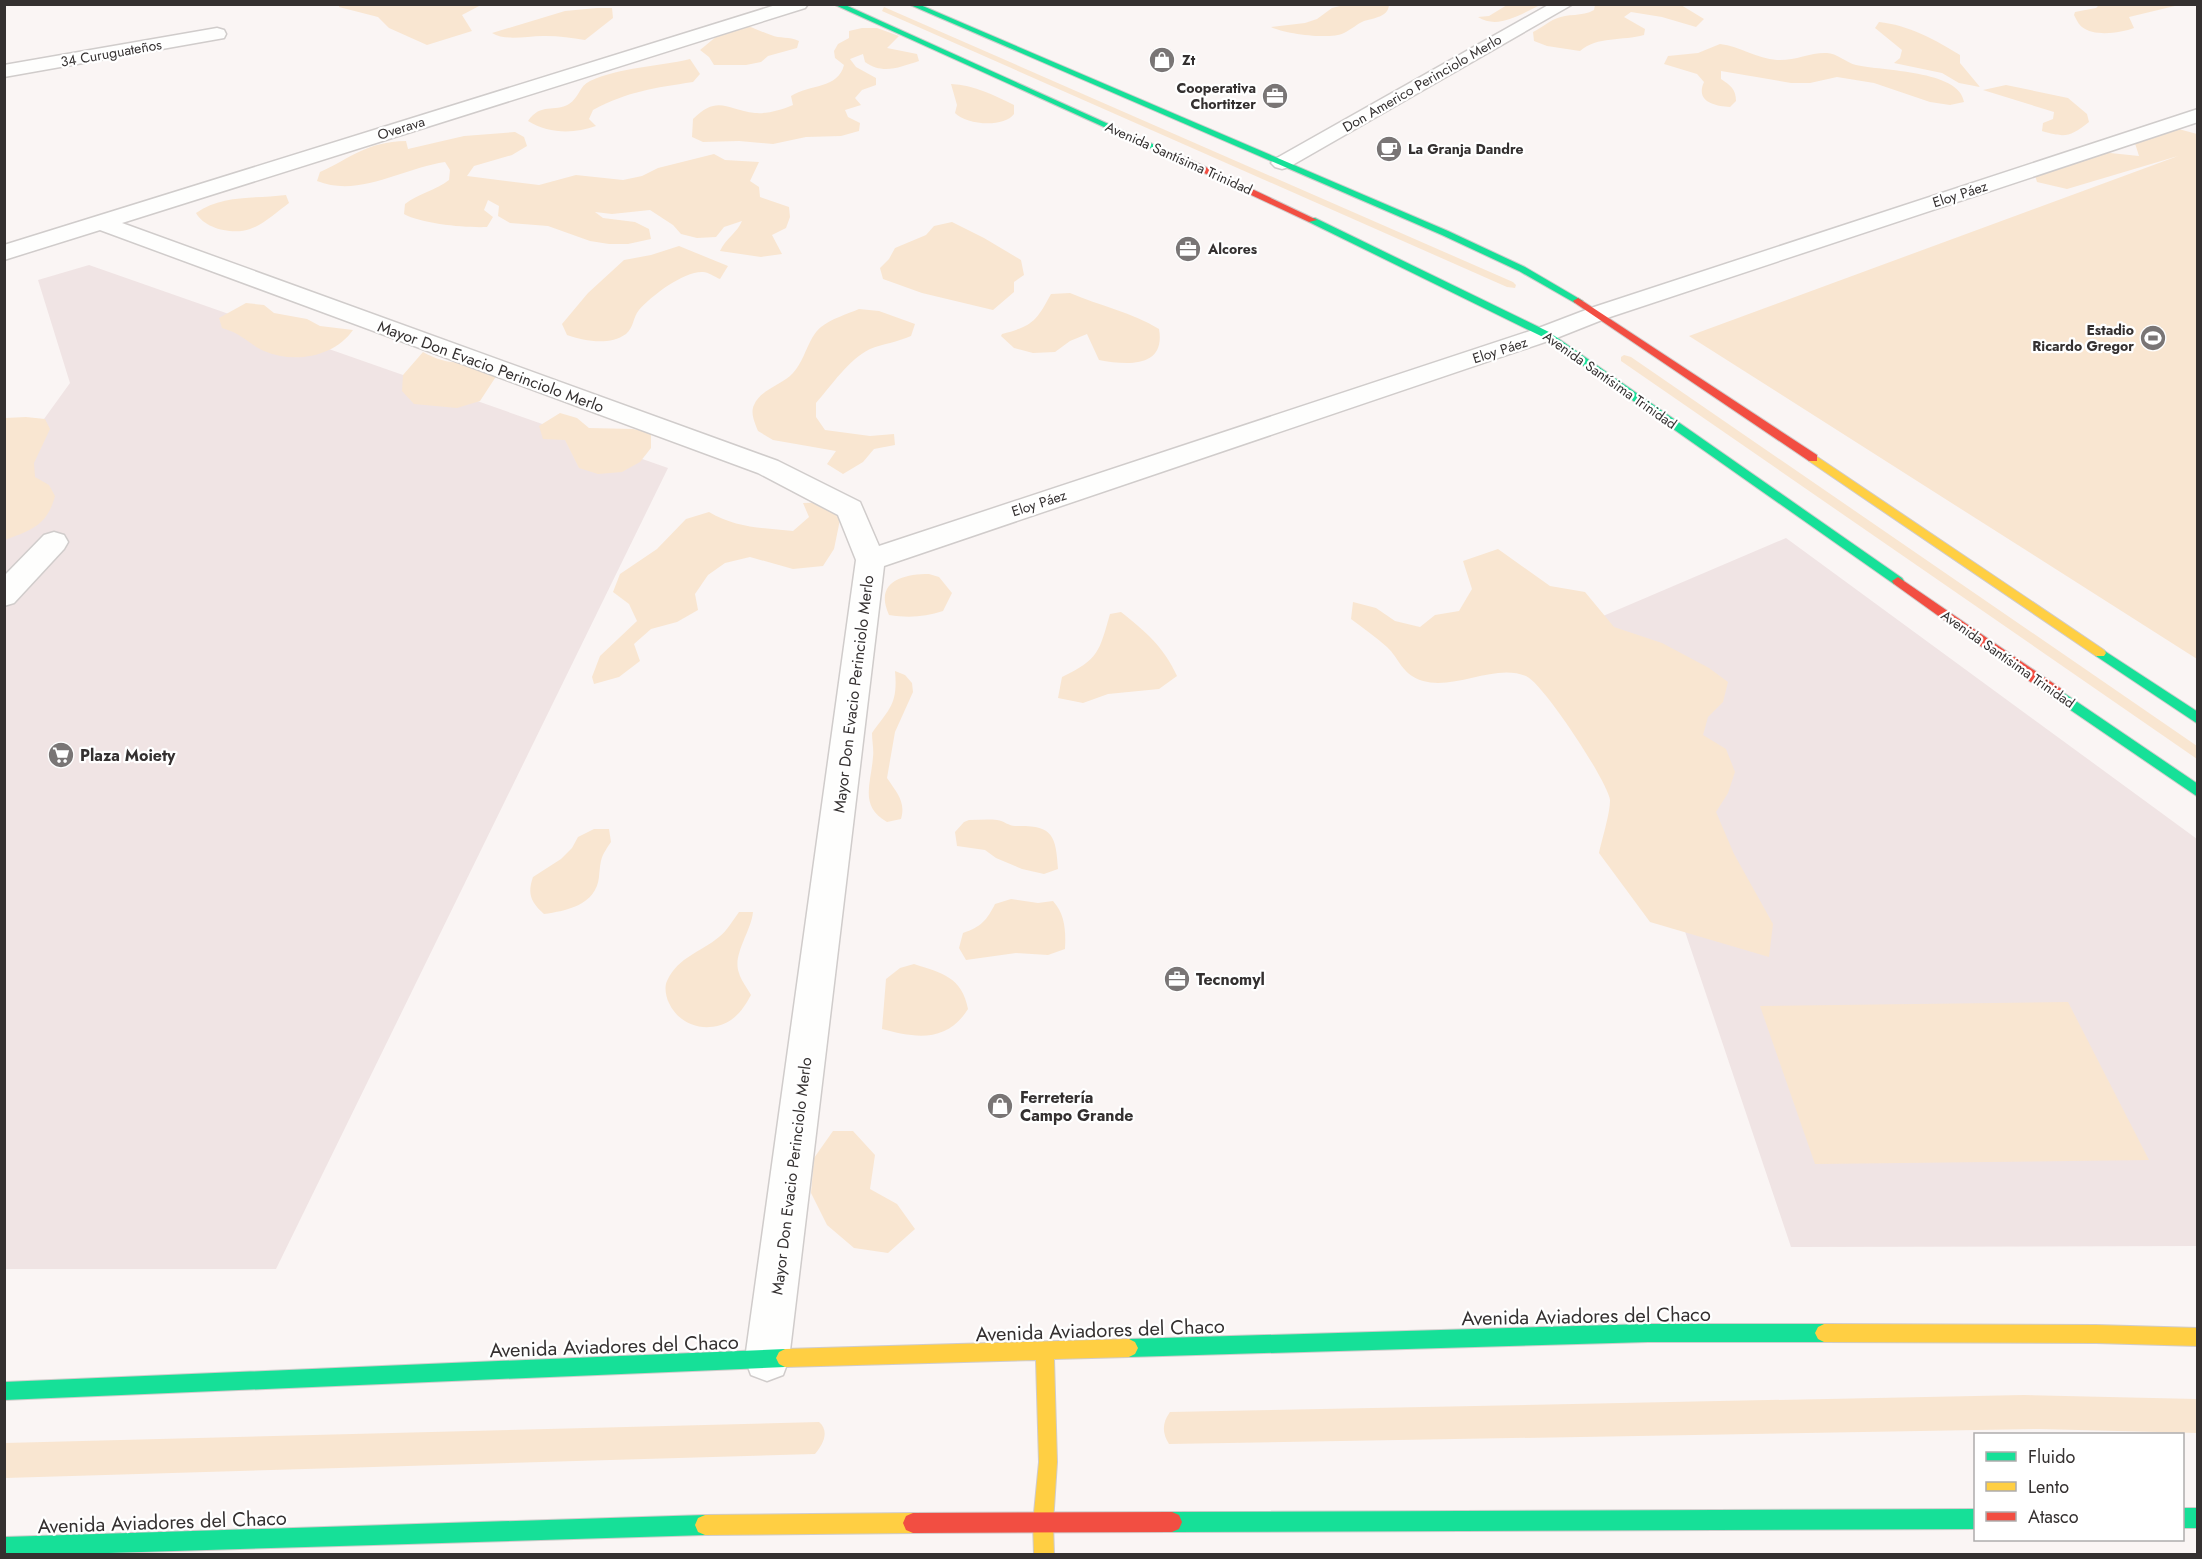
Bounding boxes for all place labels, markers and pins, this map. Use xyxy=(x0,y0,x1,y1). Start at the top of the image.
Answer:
shop icon: Zt xyxy=(1147,45,1177,75)
place label: Zt xyxy=(1182,50,1196,70)
place label: Cooperativa Chortitzer xyxy=(1176,78,1256,114)
office icon: Cooperativa Chortitzer xyxy=(1260,81,1290,111)
cafe icon: La Granja Dandre xyxy=(1374,134,1404,164)
place label: La Granja Dandre xyxy=(1408,139,1524,159)
office icon: Alcores xyxy=(1173,234,1203,264)
place label: Alcores xyxy=(1207,239,1258,259)
place label: Estadio Ricardo Gregor xyxy=(2032,320,2134,356)
sports icon: Estadio Ricardo Gregor xyxy=(2138,323,2168,353)
supermarket icon: Plaza Moiety xyxy=(46,740,76,770)
place label: Plaza Moiety xyxy=(80,744,176,767)
office icon: Tecnomyl xyxy=(1162,964,1192,994)
place label: Tecnomyl xyxy=(1196,968,1265,991)
place label: Ferretería Campo Grande xyxy=(1020,1086,1134,1127)
shop icon: Ferretería Campo Grande xyxy=(985,1091,1015,1121)

